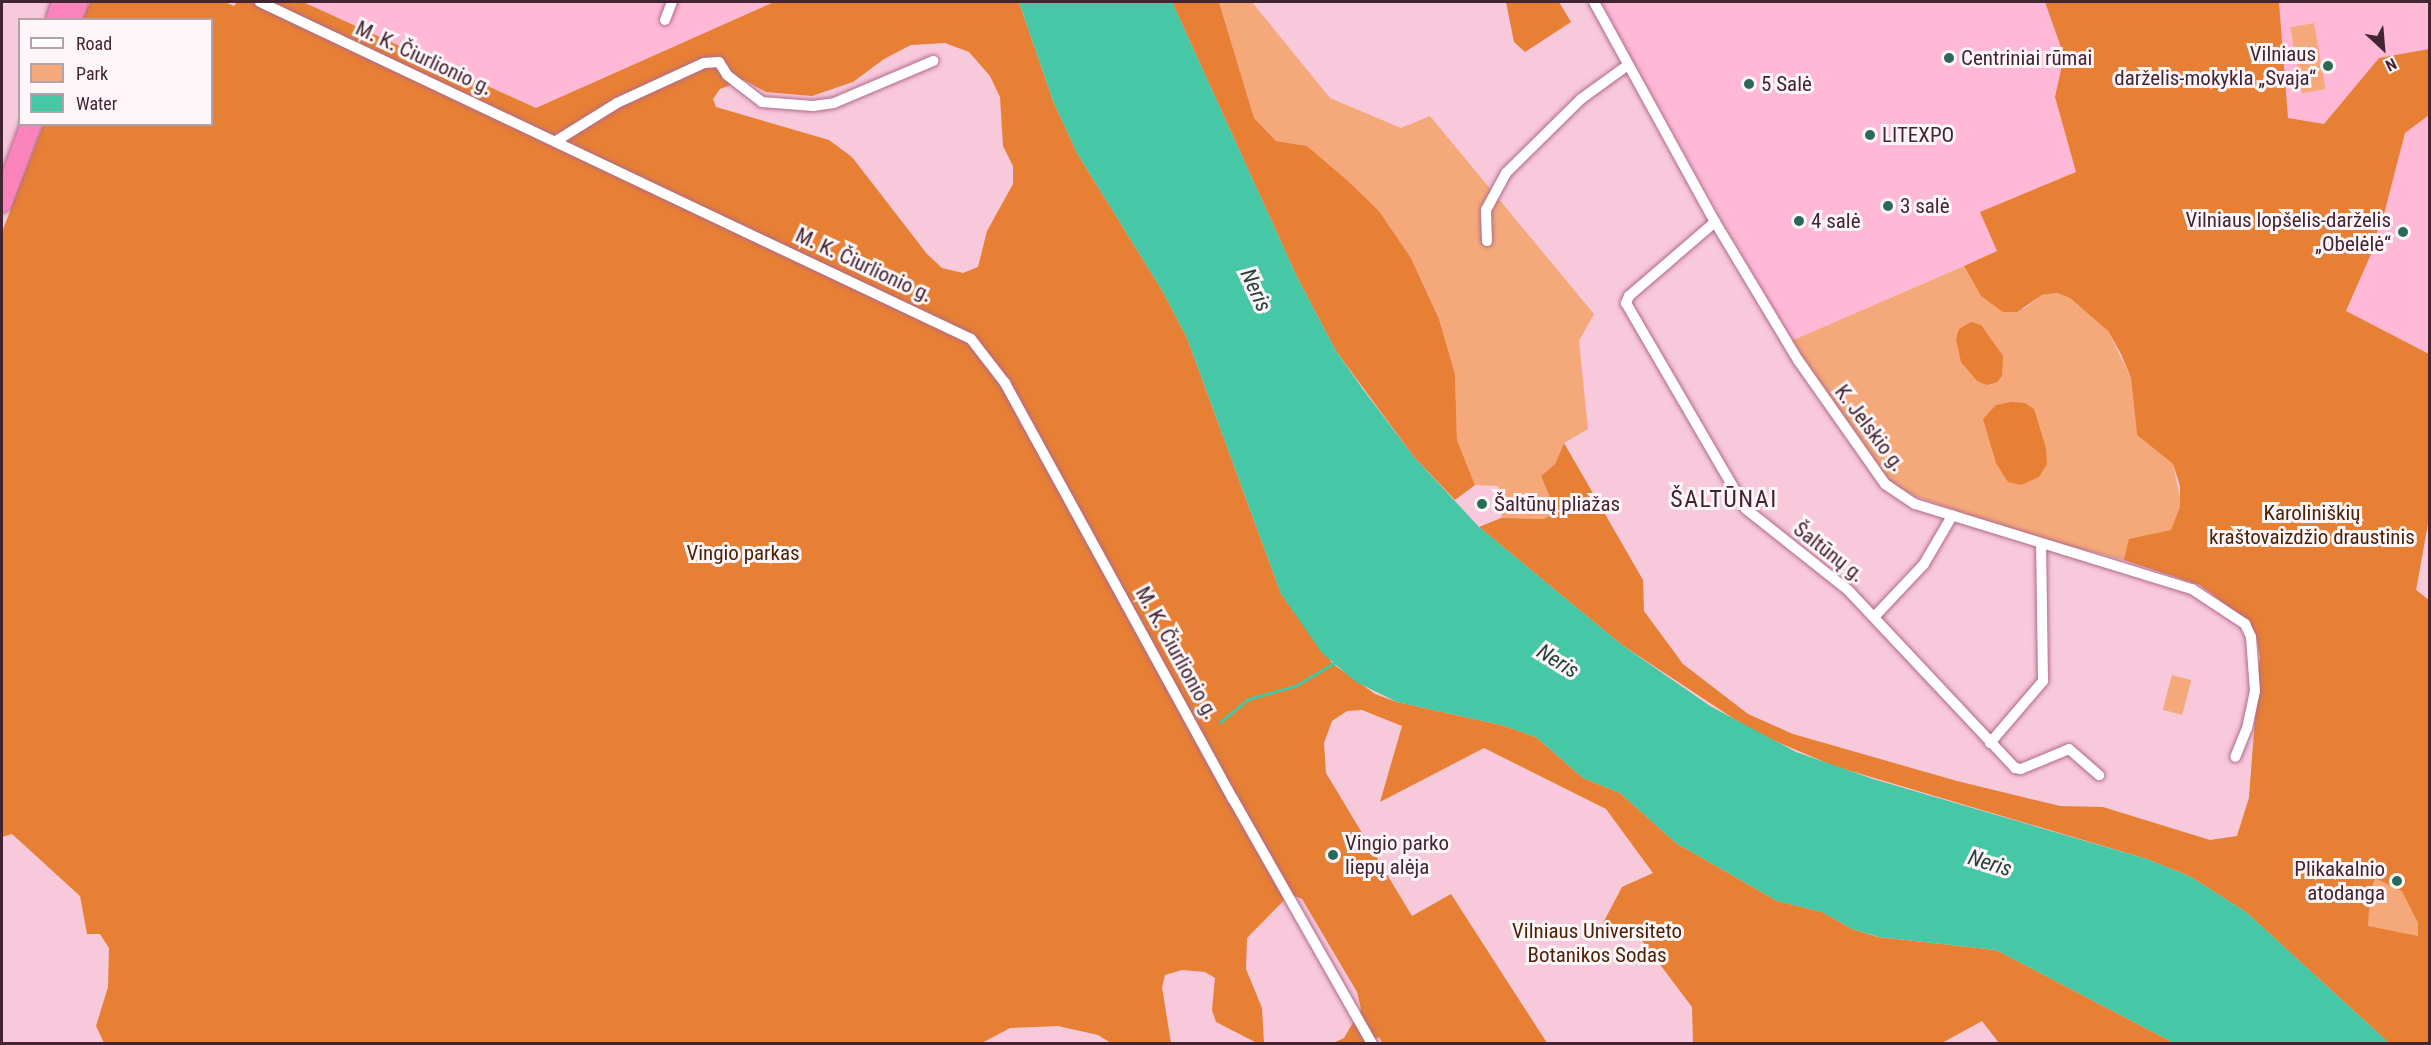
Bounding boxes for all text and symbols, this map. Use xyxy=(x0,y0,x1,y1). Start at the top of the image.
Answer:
street label: M. K. Čiurlionio g. xyxy=(352,15,496,101)
legend xyxy=(18,18,213,126)
north arrow xyxy=(2353,18,2413,78)
text: Road xyxy=(76,33,112,54)
place label: Vilniaus darželis-mokykla „Svaja“ xyxy=(2114,41,2316,91)
place label: Centriniai rūmai xyxy=(1961,45,2092,71)
marker: Centriniai rūmai xyxy=(1942,51,1956,65)
text: N xyxy=(2383,54,2400,75)
marker: Vilniaus darželis-mokykla „Svaja“ xyxy=(2321,59,2335,73)
text: Park xyxy=(76,63,108,84)
place label: 5 Salė xyxy=(1761,71,1812,97)
marker: 5 Salė xyxy=(1742,77,1756,91)
text: Water xyxy=(76,93,117,114)
place label: LITEXPO xyxy=(1882,122,1954,148)
marker: LITEXPO xyxy=(1863,128,1877,142)
place label: 3 salė xyxy=(1900,193,1949,219)
marker: 3 salė xyxy=(1881,199,1895,213)
place label: Vilniaus lopšelis-darželis „Obelėlė“ xyxy=(2185,207,2391,257)
place label: 4 salė xyxy=(1811,208,1860,234)
marker: 4 salė xyxy=(1792,214,1806,228)
street label: M. K. Čiurlionio g. xyxy=(792,222,936,308)
marker: Vilniaus lopšelis-darželis „Obelėlė“ xyxy=(2396,225,2410,239)
water label: Neris xyxy=(1235,264,1277,316)
street label: K. Jelskio g. xyxy=(1829,380,1911,476)
district label: ŠALTŪNAI xyxy=(1670,486,1778,514)
place label: Šaltūnų pliažas xyxy=(1494,491,1620,517)
marker: Šaltūnų pliažas xyxy=(1475,497,1489,511)
park label: Karoliniškių kraštovaizdžio draustinis xyxy=(2209,500,2415,550)
street label: Šaltūnų g. xyxy=(1788,516,1870,588)
park label: Vingio parkas xyxy=(686,540,800,566)
street label: M. K. Čiurlionio g. xyxy=(1130,582,1224,724)
water label: Neris xyxy=(1532,638,1584,684)
place label: Vingio parko liepų alėja xyxy=(1345,830,1449,880)
water label: Neris xyxy=(1965,844,2015,882)
marker: Vingio parko liepų alėja xyxy=(1326,848,1340,862)
place label: Plikakalnio atodanga xyxy=(2294,856,2385,906)
marker: Plikakalnio atodanga xyxy=(2390,874,2404,888)
park label: Vilniaus Universiteto Botanikos Sodas xyxy=(1512,918,1682,968)

